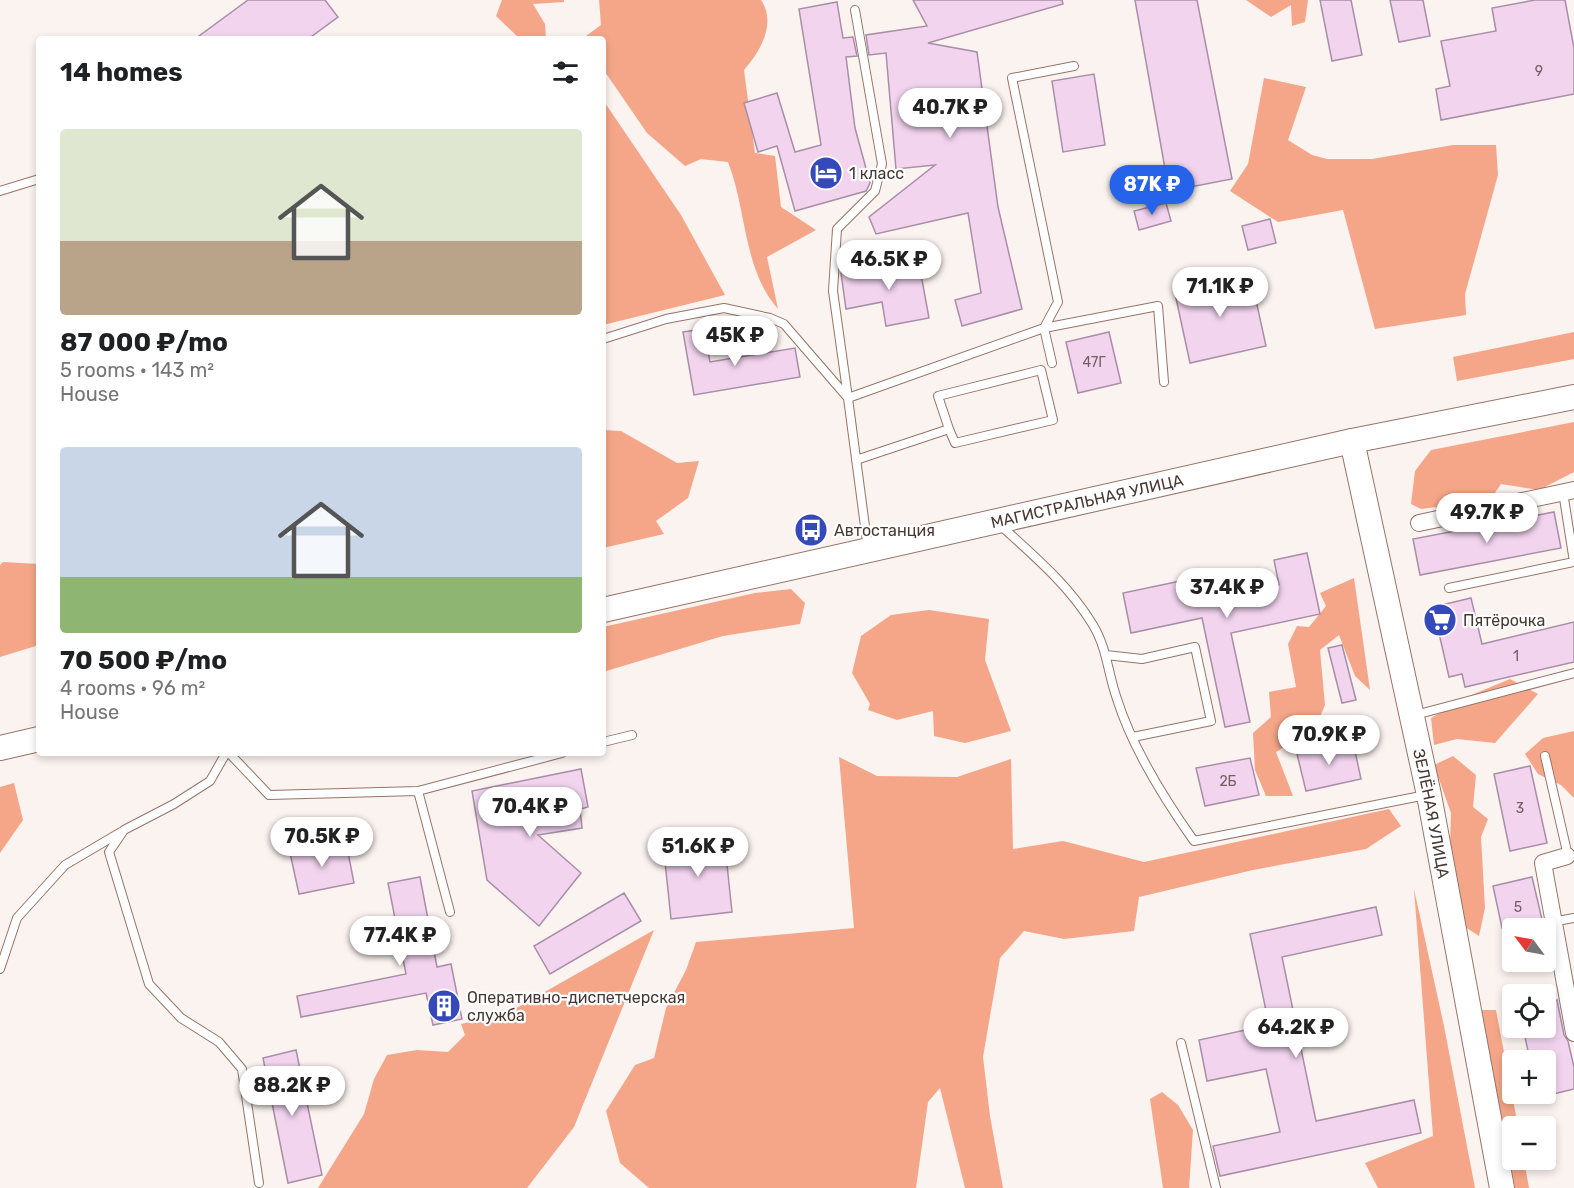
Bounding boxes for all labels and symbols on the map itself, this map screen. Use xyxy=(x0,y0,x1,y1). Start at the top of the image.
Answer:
house number: 9 xyxy=(1535,63,1543,80)
pin: 40.7K ₽ xyxy=(895,88,1005,139)
hotel icon: 1 класс xyxy=(808,155,844,191)
place label: 1 класс xyxy=(849,164,904,183)
pin: 87K ₽ xyxy=(1110,165,1194,216)
pin: 46.5K ₽ xyxy=(834,240,944,291)
pin: 71.1K ₽ xyxy=(1165,267,1275,318)
pin: 45K ₽ xyxy=(693,316,777,367)
house number: 47Г xyxy=(1083,354,1106,371)
street label: МАГИСТРАЛЬНАЯ УЛИЦА xyxy=(989,470,1185,532)
pin: 49.7K ₽ xyxy=(1432,493,1542,544)
bus stop icon: Автостанция xyxy=(793,512,829,548)
place label: Автостанция xyxy=(834,521,935,540)
pin: 37.4K ₽ xyxy=(1172,568,1282,619)
supermarket icon: Пятёрочка xyxy=(1422,602,1458,638)
place label: Пятёрочка xyxy=(1463,611,1545,630)
house number: 1 xyxy=(1513,648,1519,665)
pin: 70.9K ₽ xyxy=(1274,715,1384,766)
street label: ЗЕЛЁНАЯ УЛИЦА xyxy=(1409,747,1453,880)
house number: 2Б xyxy=(1219,773,1237,790)
pin: 70.4K ₽ xyxy=(475,787,585,838)
house number: 3 xyxy=(1516,800,1524,817)
pin: 70.5K ₽ xyxy=(267,817,377,868)
pin: 51.6K ₽ xyxy=(643,827,753,878)
house number: 5 xyxy=(1514,899,1522,916)
pin: 77.4K ₽ xyxy=(345,916,455,967)
north arrow xyxy=(1502,918,1556,972)
building icon: Оперативно-диспетчерская служба xyxy=(426,988,462,1024)
place label: Оперативно-диспетчерская служба xyxy=(467,988,685,1025)
pin: 64.2K ₽ xyxy=(1241,1008,1351,1059)
pin: 88.2K ₽ xyxy=(237,1066,347,1117)

